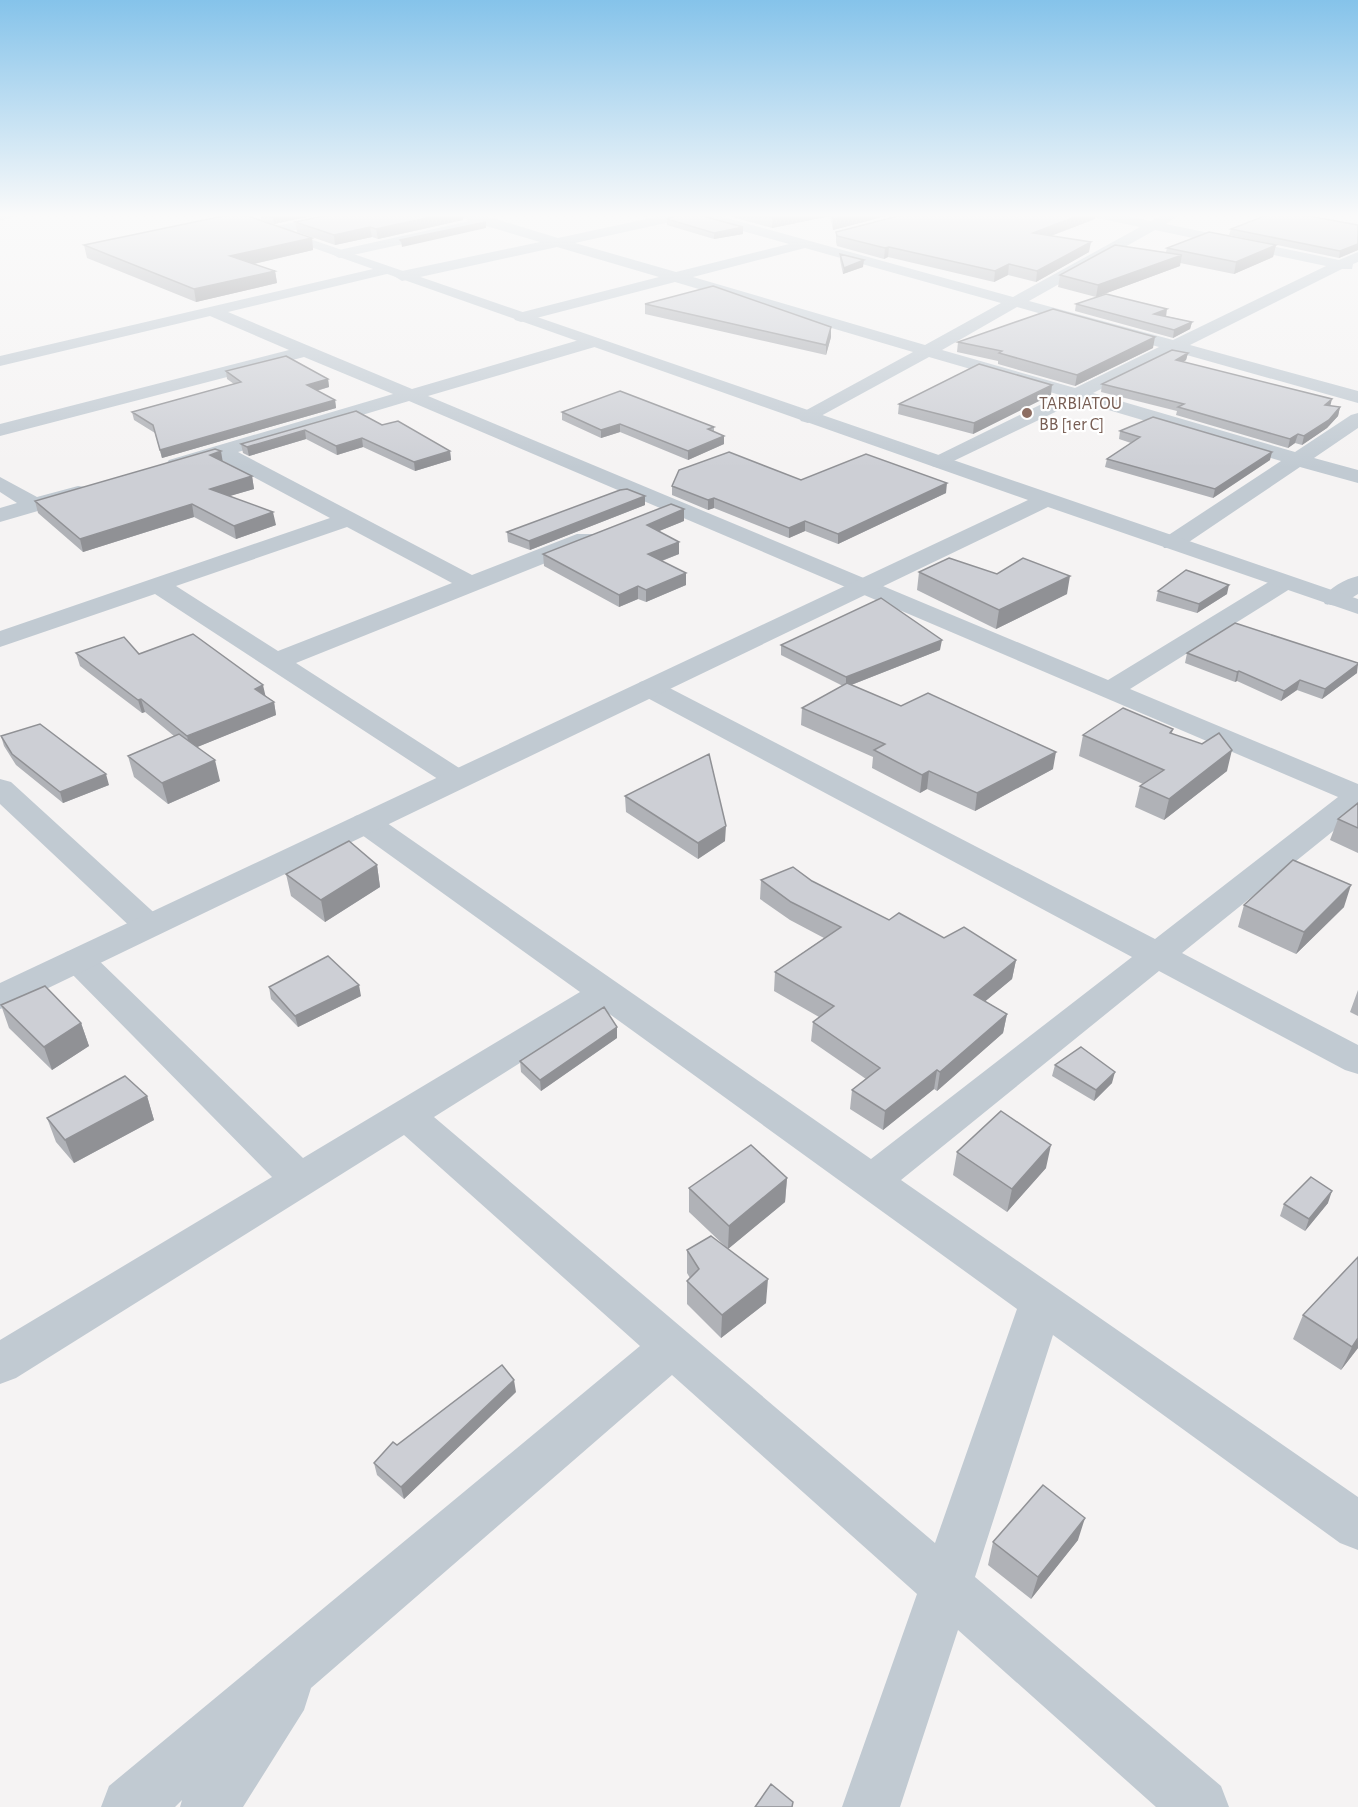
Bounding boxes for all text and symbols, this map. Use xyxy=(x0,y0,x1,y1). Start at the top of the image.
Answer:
place label: TARBIATOU BB [1er C] xyxy=(1039,395,1122,434)
marker: TARBIATOU BB [1er C] xyxy=(1020,406,1034,420)

